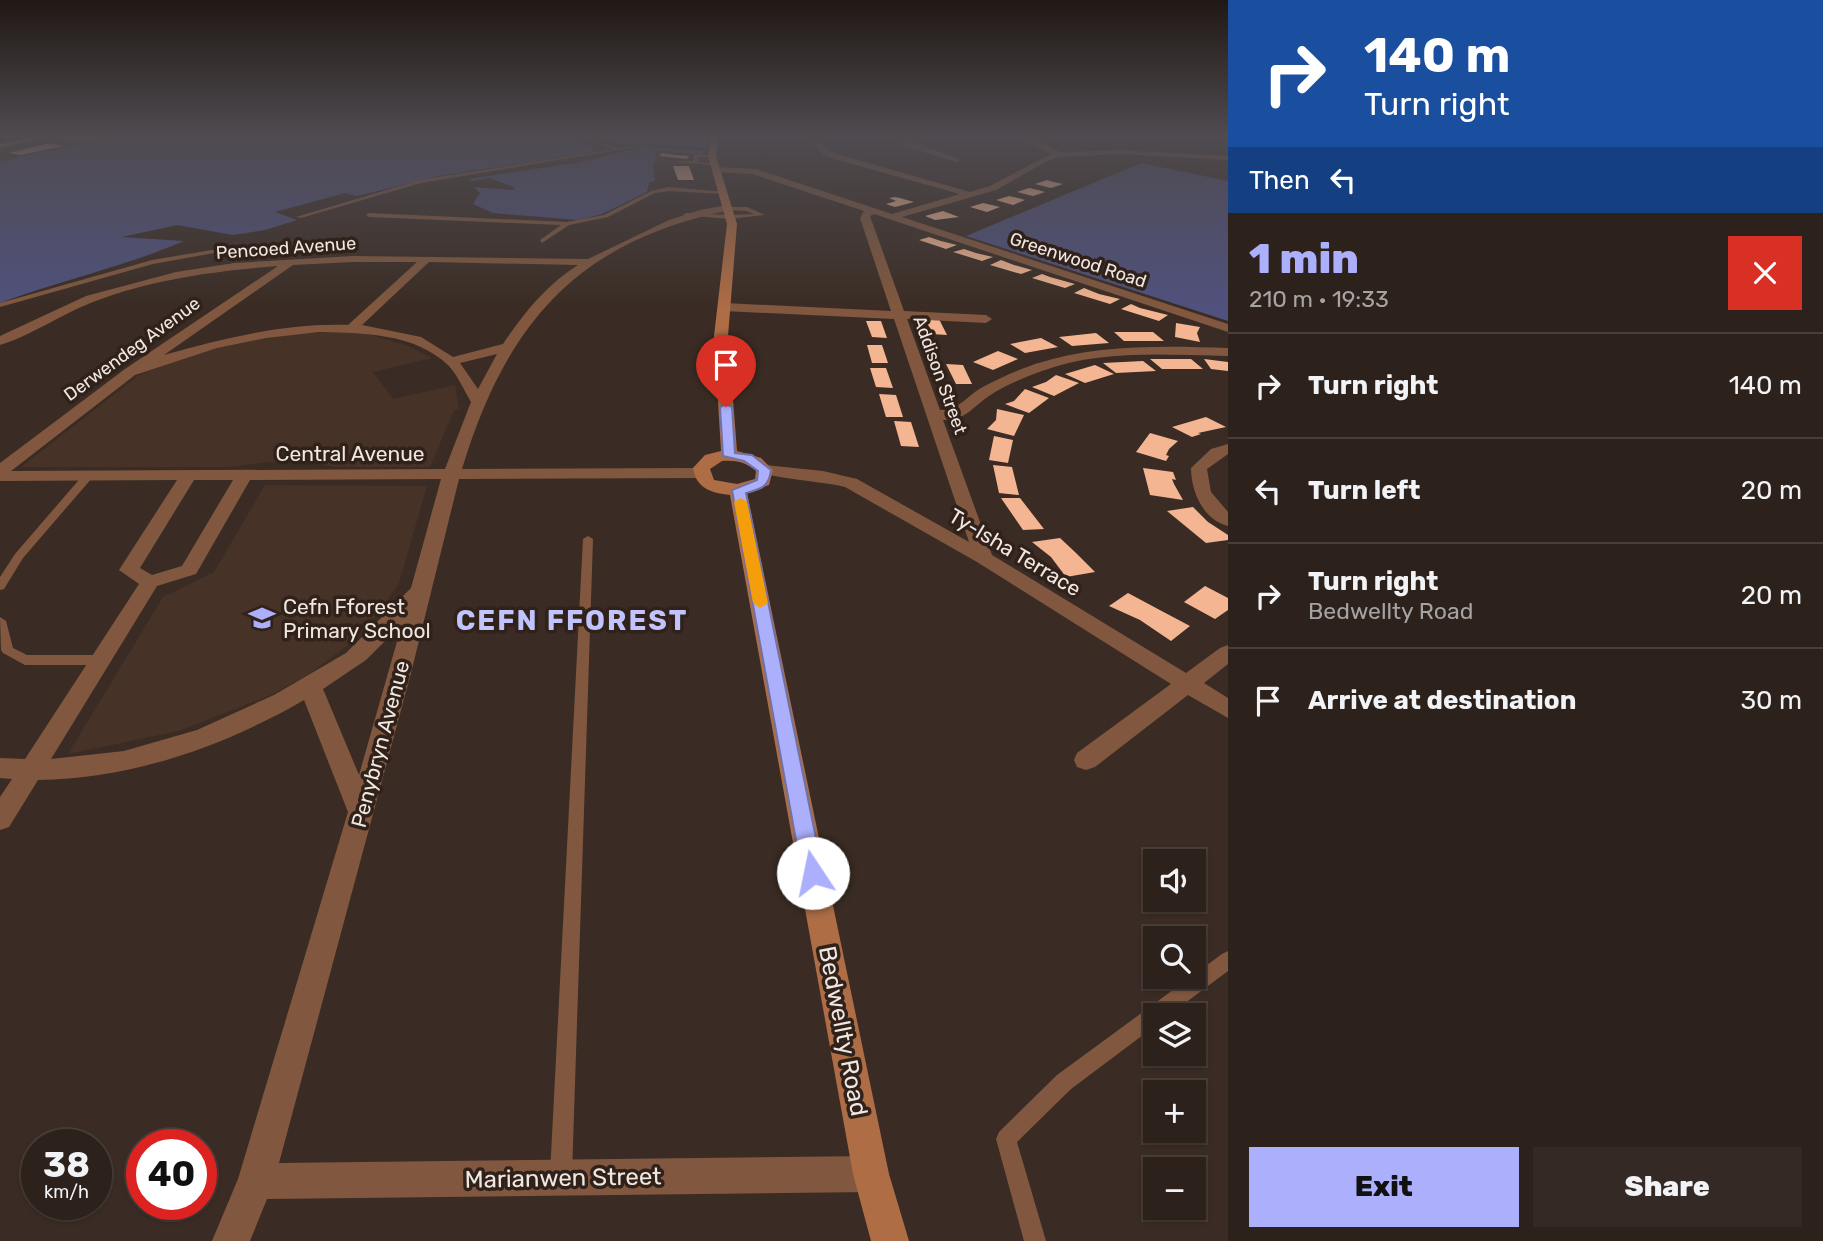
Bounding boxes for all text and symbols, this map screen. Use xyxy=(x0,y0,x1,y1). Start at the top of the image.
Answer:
text: 140 m xyxy=(1364,26,1510,84)
icon: right xyxy=(1249,28,1340,119)
text: Turn right xyxy=(1364,85,1509,123)
icon: left xyxy=(1324,161,1362,199)
text: Then xyxy=(1249,165,1310,196)
street label: Greenwood Road xyxy=(1007,228,1149,292)
street label: Pencoed Avenue xyxy=(215,232,357,264)
text: 1 min xyxy=(1249,234,1359,284)
button: close xyxy=(1728,236,1802,310)
text: 210 m · 19:33 xyxy=(1249,285,1389,313)
street label: Derwendeg Avenue xyxy=(60,292,204,406)
street label: Addison Street xyxy=(908,313,972,437)
pin xyxy=(696,335,756,407)
icon: arrive xyxy=(707,346,745,384)
icon: right xyxy=(1249,367,1287,405)
text: Turn right xyxy=(1308,370,1438,401)
text: 140 m xyxy=(1729,370,1802,401)
street label: Central Avenue xyxy=(275,441,425,466)
icon: left xyxy=(1249,472,1287,510)
text: Turn left xyxy=(1308,475,1420,506)
text: 20 m xyxy=(1741,475,1802,506)
street label: Ty-Isha Terrace xyxy=(944,503,1086,601)
text: Turn right xyxy=(1308,566,1438,597)
icon: right xyxy=(1249,577,1287,615)
text: 20 m xyxy=(1741,580,1802,611)
place label: Cefn Fforest Primary School xyxy=(283,594,431,643)
text: Bedwellty Road xyxy=(1308,597,1473,625)
school or university icon: Cefn Fforest Primary School xyxy=(247,603,277,633)
district label: CEFN FFOREST xyxy=(456,604,688,637)
street label: Penybryn Avenue xyxy=(346,658,414,830)
icon: arrive xyxy=(1249,682,1287,720)
text: Arrive at destination xyxy=(1308,685,1576,716)
text: 30 m xyxy=(1740,685,1802,716)
position arrow xyxy=(776,836,850,910)
map controls xyxy=(1143,849,1206,1220)
button: sound xyxy=(1143,849,1206,912)
button: search xyxy=(1143,926,1206,989)
street label: Bedwellty Road xyxy=(813,944,873,1118)
button: layers xyxy=(1143,1003,1206,1066)
button: + xyxy=(1143,1080,1206,1143)
speed limit sign: 40 xyxy=(126,1129,217,1220)
text: 38 xyxy=(43,1144,90,1186)
button: Exit xyxy=(1249,1147,1519,1227)
button: Share xyxy=(1533,1147,1802,1227)
button: − xyxy=(1143,1157,1206,1220)
street label: Marianwen Street xyxy=(464,1162,662,1194)
text: km/h xyxy=(44,1181,89,1203)

